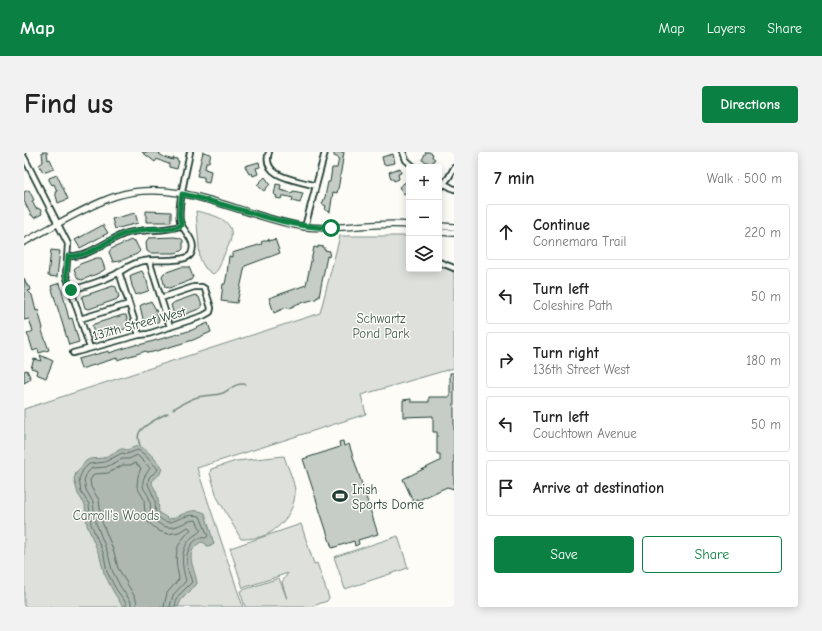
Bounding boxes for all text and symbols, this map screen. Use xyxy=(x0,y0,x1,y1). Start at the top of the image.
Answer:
text: Map xyxy=(20,17,55,39)
text: Map xyxy=(658,20,685,37)
text: Layers xyxy=(707,20,745,37)
text: Share xyxy=(767,20,802,37)
button: Directions xyxy=(702,86,798,123)
text: Find us xyxy=(24,88,113,120)
map controls xyxy=(406,164,442,272)
button: + xyxy=(406,164,442,200)
text: 7 min xyxy=(494,169,535,188)
text: Walk · 500 m xyxy=(707,171,782,186)
button: − xyxy=(406,200,442,236)
text: Continue xyxy=(533,216,590,234)
route start xyxy=(322,219,340,237)
icon: ahead xyxy=(495,221,517,243)
text: 220 m xyxy=(744,225,781,240)
text: Connemara Trail xyxy=(533,234,626,249)
button: layers xyxy=(406,236,442,272)
text: Turn left xyxy=(533,280,589,298)
route end xyxy=(62,281,80,299)
icon: left xyxy=(495,285,517,307)
text: 50 m xyxy=(751,289,781,304)
text: Coleshire Path xyxy=(533,298,612,313)
street label: 137th Street West xyxy=(91,304,189,343)
park label: Schwartz Pond Park xyxy=(353,311,410,341)
text: Turn right xyxy=(533,344,599,362)
icon: right xyxy=(495,349,517,371)
text: 180 m xyxy=(746,353,781,368)
text: 136th Street West xyxy=(533,362,630,377)
text: Turn left xyxy=(533,408,589,426)
icon: left xyxy=(495,413,517,435)
text: 50 m xyxy=(751,417,781,432)
text: Couchtown Avenue xyxy=(533,426,637,441)
icon: arrive xyxy=(495,477,517,499)
text: Arrive at destination xyxy=(533,479,664,497)
place label: Irish Sports Dome xyxy=(352,482,424,512)
sports icon: Irish Sports Dome xyxy=(331,487,349,505)
park label: Carroll's Woods xyxy=(73,508,159,523)
button: Save xyxy=(494,536,634,573)
button: Share xyxy=(642,536,782,573)

